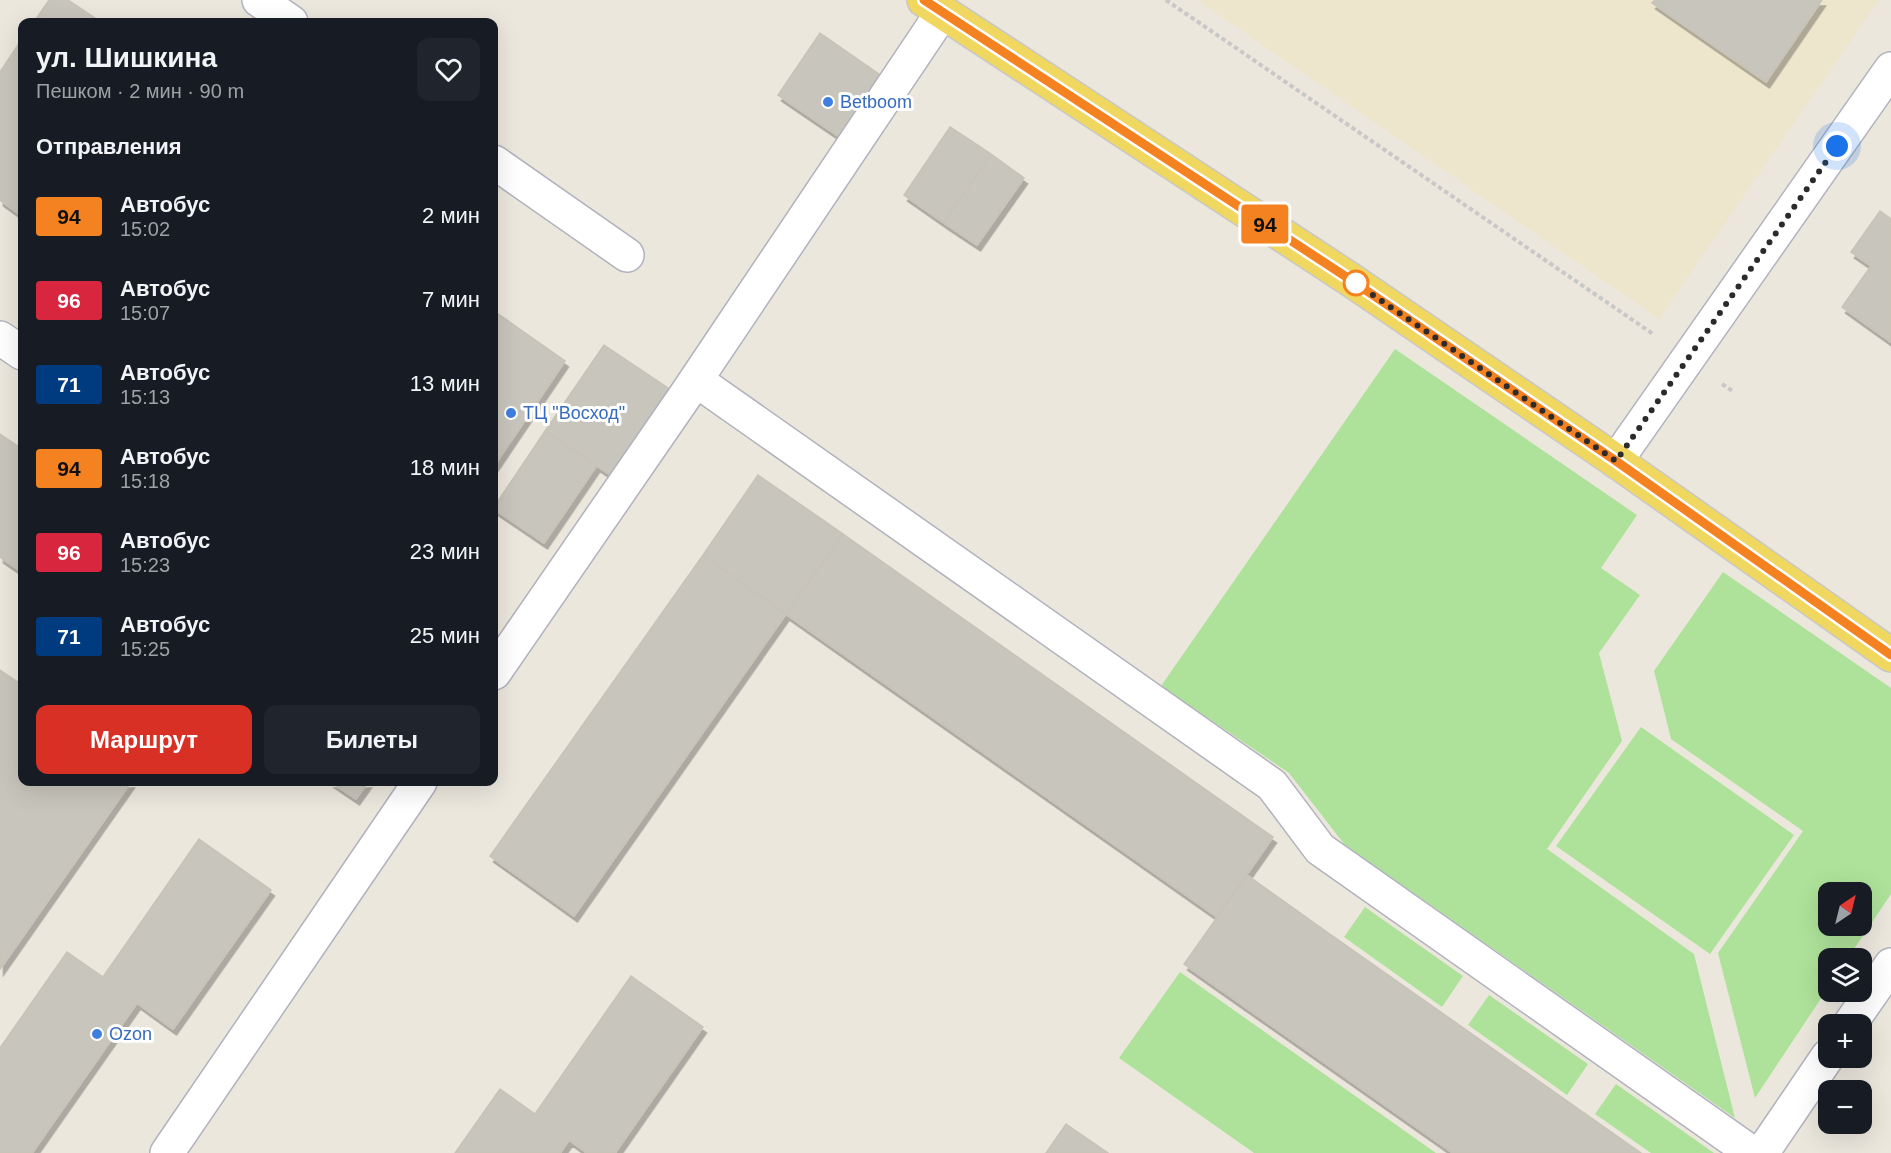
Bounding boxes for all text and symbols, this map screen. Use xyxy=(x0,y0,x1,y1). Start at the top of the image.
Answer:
button: heart xyxy=(417,38,480,101)
text: ул. Шишкина xyxy=(36,42,217,73)
text: Пешком · 2 мин · 90 m xyxy=(36,80,244,102)
place label: Betboom xyxy=(840,92,912,112)
marker: Betboom xyxy=(821,95,835,109)
your location xyxy=(1822,131,1852,161)
text: Отправления xyxy=(36,134,182,159)
text: Автобус xyxy=(120,192,210,217)
text: 2 мин xyxy=(422,203,480,228)
line badge: 94 xyxy=(1238,204,1292,244)
text: 94 xyxy=(57,205,81,228)
text: 94 xyxy=(1253,213,1277,236)
text: 15:02 xyxy=(120,218,170,240)
unlabelled marker xyxy=(1343,270,1369,296)
text: Автобус xyxy=(120,276,210,301)
text: 7 мин xyxy=(422,287,480,312)
text: 96 xyxy=(57,289,81,312)
text: 15:07 xyxy=(120,302,170,324)
text: Автобус xyxy=(120,360,210,385)
text: 13 мин xyxy=(410,371,480,396)
text: 71 xyxy=(57,373,81,396)
text: 15:13 xyxy=(120,386,170,408)
place label: ТЦ "Восход" xyxy=(523,403,625,423)
marker: ТЦ "Восход" xyxy=(504,406,518,420)
text: Автобус xyxy=(120,444,210,469)
text: 18 мин xyxy=(410,455,480,480)
text: 94 xyxy=(57,457,81,480)
text: 15:18 xyxy=(120,470,170,492)
text: Автобус xyxy=(120,528,210,553)
text: 23 мин xyxy=(410,539,480,564)
text: 96 xyxy=(57,541,81,564)
text: 15:23 xyxy=(120,554,170,576)
text: Автобус xyxy=(120,612,210,637)
text: 25 мин xyxy=(410,623,480,648)
text: 71 xyxy=(57,625,81,648)
text: 15:25 xyxy=(120,638,170,660)
button: Маршрут xyxy=(36,705,252,774)
button: Билеты xyxy=(264,705,480,774)
north arrow xyxy=(1818,882,1872,936)
map controls xyxy=(1818,882,1872,1134)
button: layers xyxy=(1818,948,1872,1002)
button: + xyxy=(1818,1014,1872,1068)
place label: Ozon xyxy=(109,1024,152,1044)
marker: Ozon xyxy=(90,1027,104,1041)
button: − xyxy=(1818,1080,1872,1134)

